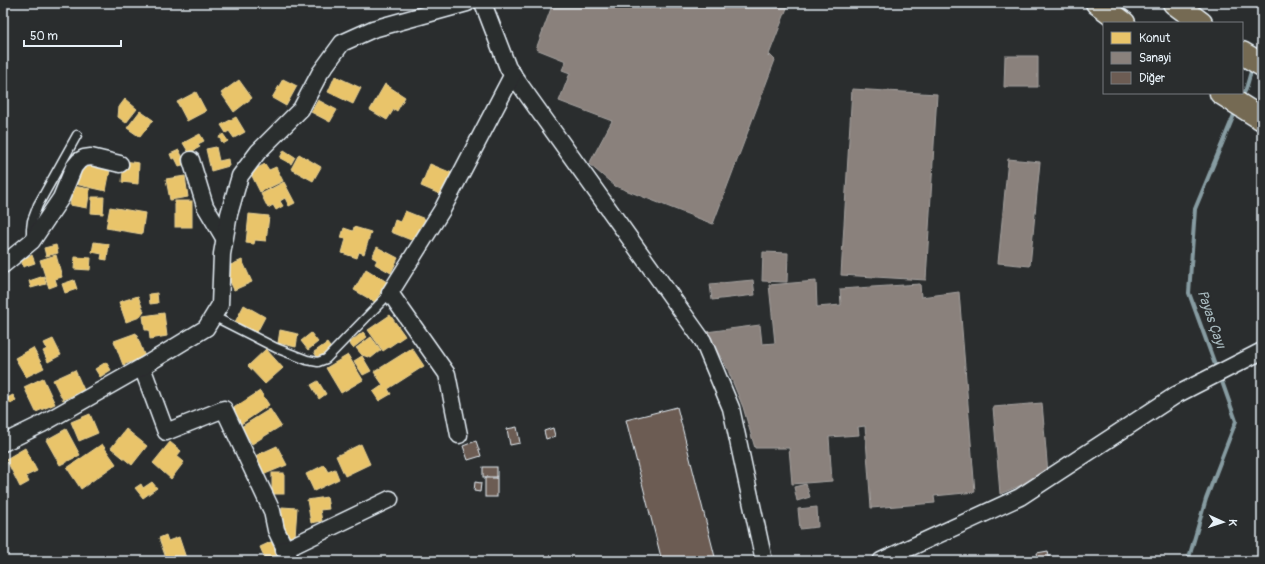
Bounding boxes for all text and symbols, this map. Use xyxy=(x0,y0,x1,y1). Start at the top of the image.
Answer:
scale bar xyxy=(24,22,121,48)
legend xyxy=(1103,22,1243,94)
text: 50 m xyxy=(30,29,58,44)
text: Konut xyxy=(1139,31,1170,46)
text: Sanayi xyxy=(1139,51,1171,66)
text: Diğer xyxy=(1139,71,1166,86)
water label: Payas Çayı xyxy=(1194,288,1230,352)
north arrow xyxy=(1203,502,1243,542)
text: K xyxy=(1226,519,1239,527)

